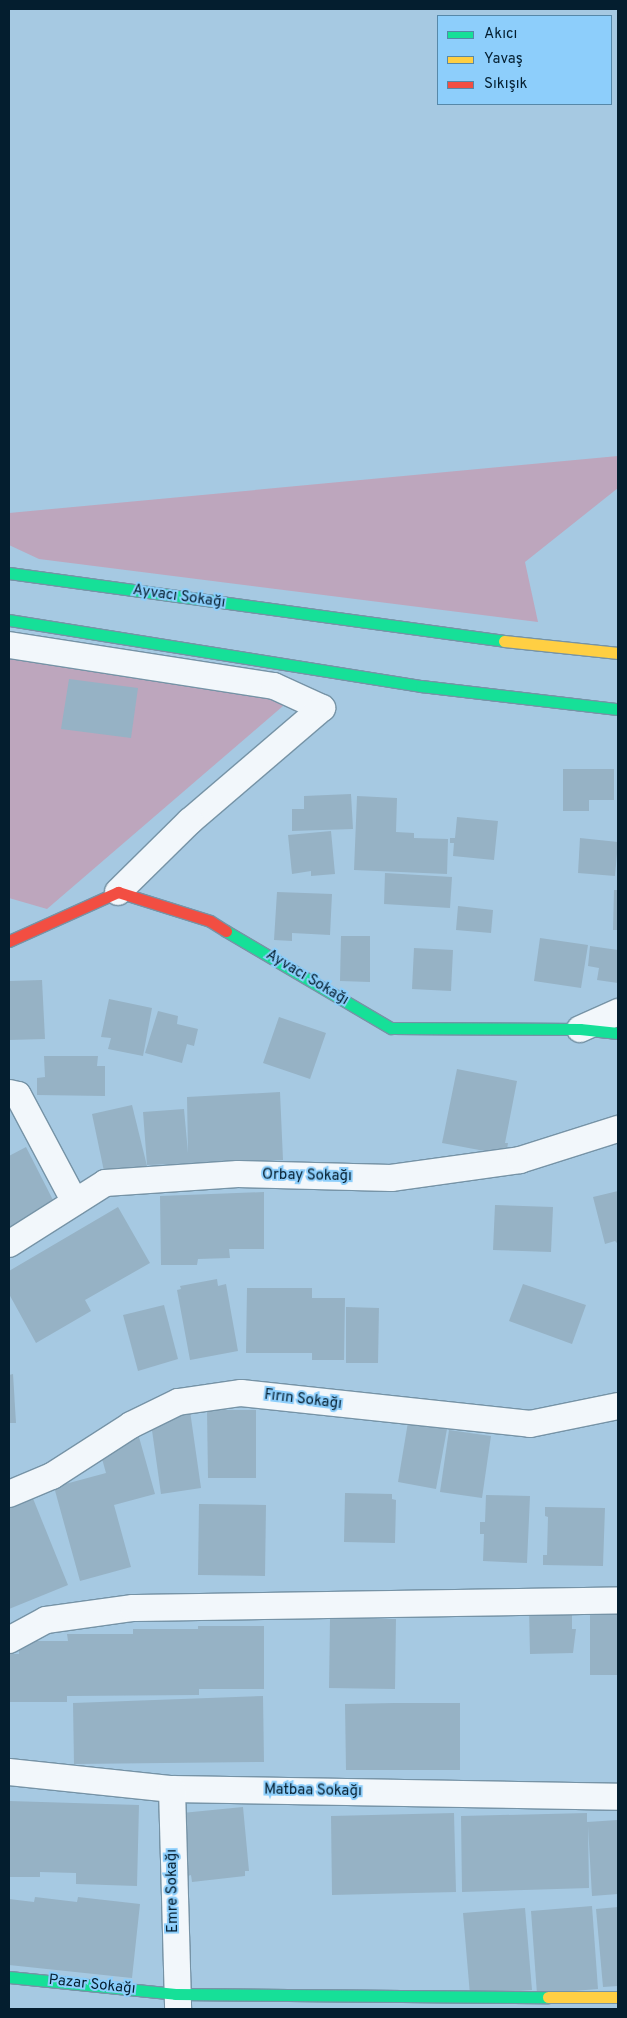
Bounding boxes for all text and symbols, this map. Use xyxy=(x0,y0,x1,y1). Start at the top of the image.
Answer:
legend xyxy=(437,15,612,105)
text: Akıcı xyxy=(484,25,517,44)
text: Yavaş xyxy=(484,50,523,69)
text: Sıkışık xyxy=(484,75,528,94)
street label: Ayvacı Sokağı xyxy=(132,582,226,612)
street label: Ayvacı Sokağı xyxy=(262,946,352,1010)
street label: Orbay Sokağı xyxy=(262,1166,352,1186)
street label: Fırın Sokağı xyxy=(263,1386,343,1414)
street label: Matbaa Sokağı xyxy=(264,1781,362,1801)
street label: Emre Sokağı xyxy=(163,1849,183,1933)
street label: Pazar Sokağı xyxy=(48,1971,136,1999)

